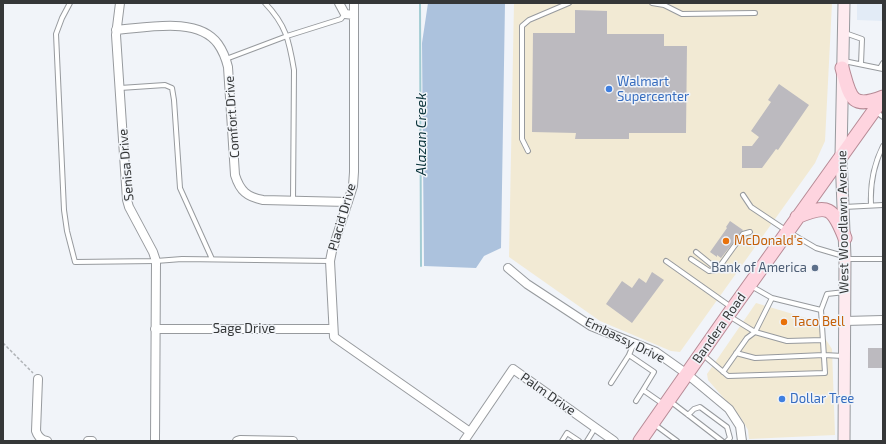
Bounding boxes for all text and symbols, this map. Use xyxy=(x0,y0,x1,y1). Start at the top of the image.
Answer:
place label: Walmart Supercenter xyxy=(617,74,689,105)
street label: Comfort Drive xyxy=(221,75,243,159)
marker: Walmart Supercenter xyxy=(604,84,614,94)
water label: Alazan Creek xyxy=(413,93,429,175)
street label: Senisa Drive xyxy=(115,128,137,202)
street label: West Woodlawn Avenue xyxy=(834,150,852,294)
street label: Placid Drive xyxy=(325,181,359,253)
place label: McDonald's xyxy=(734,233,803,249)
marker: McDonald's xyxy=(721,236,731,246)
place label: Bank of America xyxy=(711,260,807,276)
marker: Bank of America xyxy=(810,263,820,273)
street label: Bandera Road xyxy=(689,290,749,366)
street label: Embassy Drive xyxy=(582,314,668,366)
place label: Taco Bell xyxy=(792,314,845,330)
marker: Taco Bell xyxy=(779,317,789,327)
street label: Sage Drive xyxy=(213,321,275,337)
street label: Palm Drive xyxy=(517,369,579,419)
place label: Dollar Tree xyxy=(790,391,854,407)
marker: Dollar Tree xyxy=(777,394,787,404)

